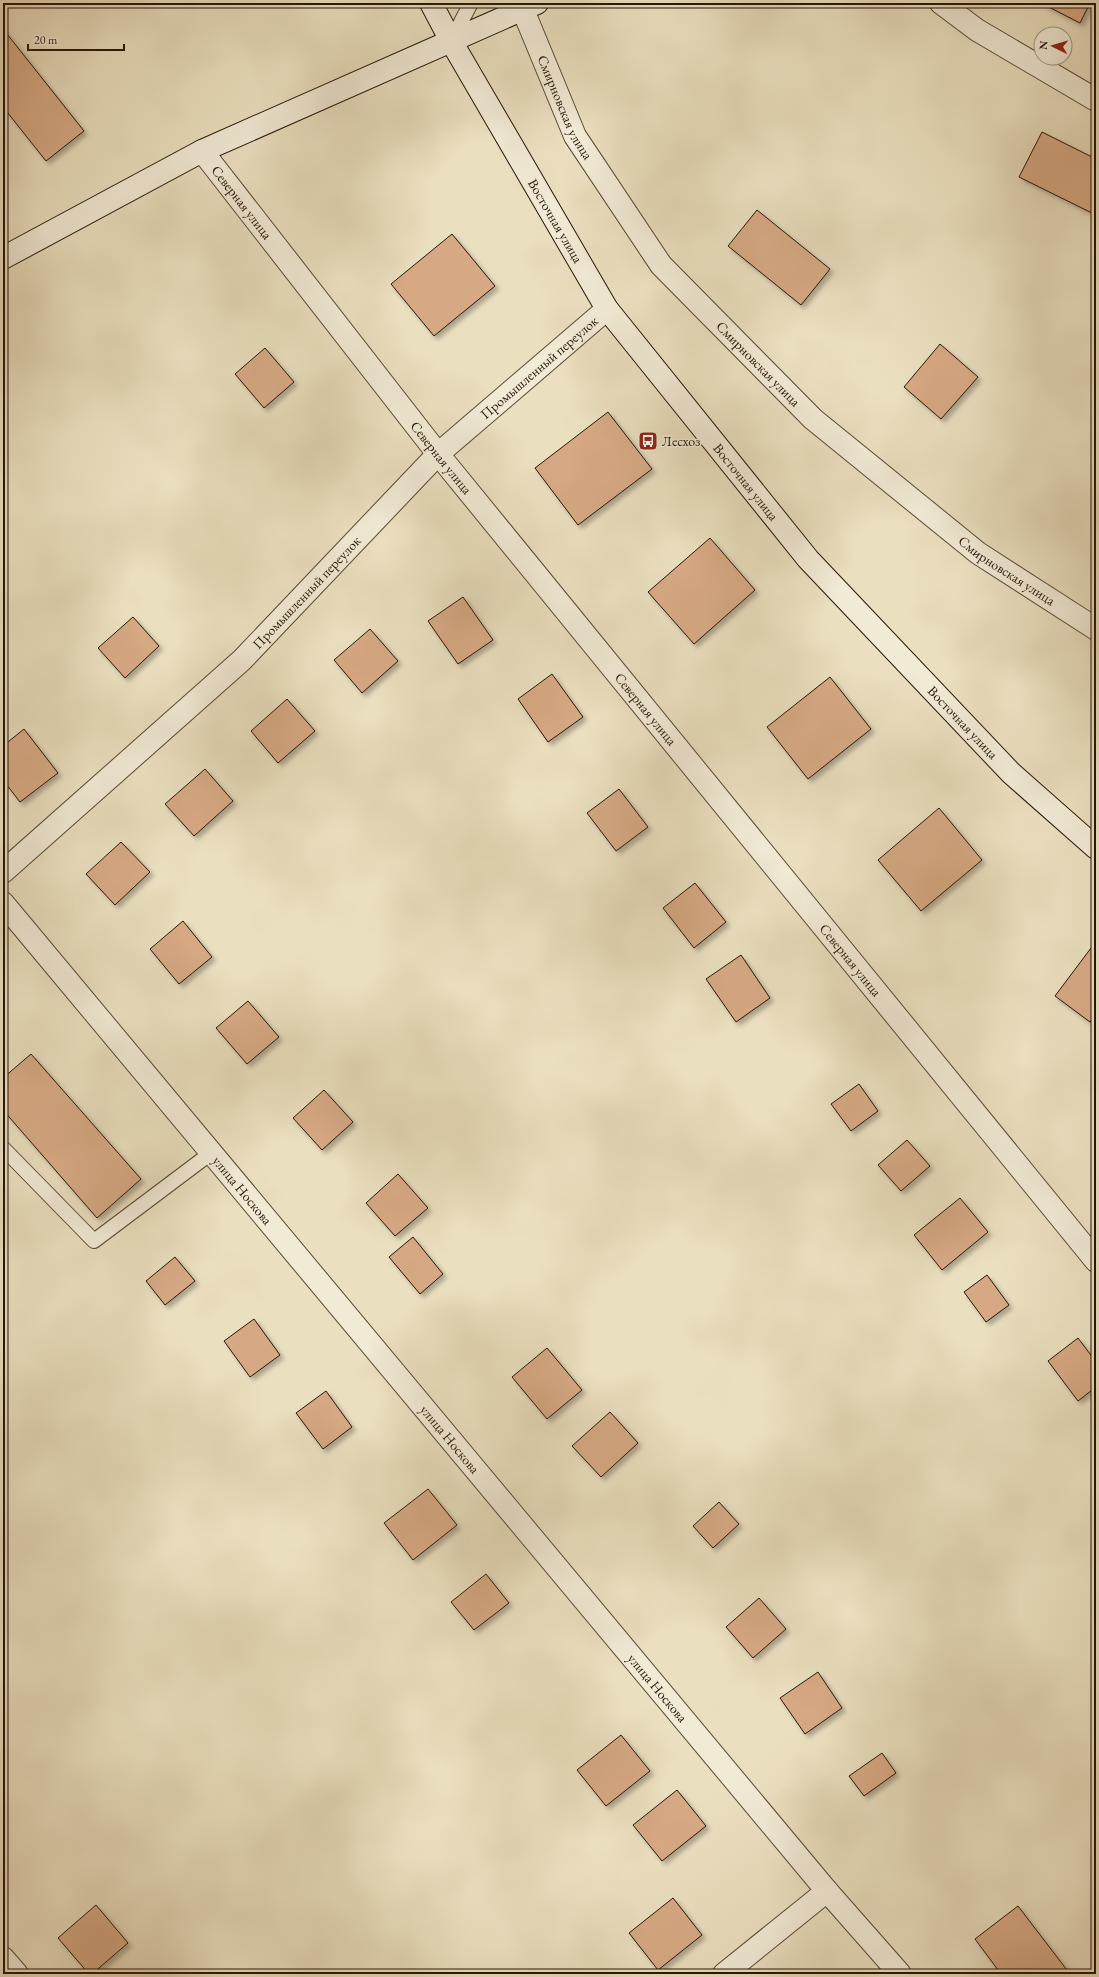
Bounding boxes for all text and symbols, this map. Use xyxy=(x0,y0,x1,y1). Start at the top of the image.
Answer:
scale bar xyxy=(28,26,124,52)
north arrow xyxy=(1033,26,1073,66)
text: 20 m xyxy=(34,32,58,48)
text: N xyxy=(1036,40,1050,50)
street label: Смирновская улица xyxy=(534,52,597,163)
street label: Северная улица xyxy=(208,162,277,243)
street label: Восточная улица xyxy=(524,175,587,267)
street label: Промышленный переулок xyxy=(476,312,602,423)
street label: Смирновская улица xyxy=(712,317,805,410)
street label: Северная улица xyxy=(407,417,476,498)
bus stop icon: Лесхоз xyxy=(637,430,659,452)
place label: Лесхоз xyxy=(662,432,700,450)
street label: Восточная улица xyxy=(709,440,783,525)
street label: Промышленный переулок xyxy=(248,532,365,653)
street label: Смирновская улица xyxy=(955,532,1059,610)
street label: Северная улица xyxy=(611,669,681,749)
street label: Восточная улица xyxy=(924,682,1002,763)
street label: Северная улица xyxy=(816,920,886,1000)
street label: улица Носкова xyxy=(209,1152,277,1229)
street label: улица Носкова xyxy=(416,1401,484,1477)
street label: улица Носкова xyxy=(624,1650,692,1726)

